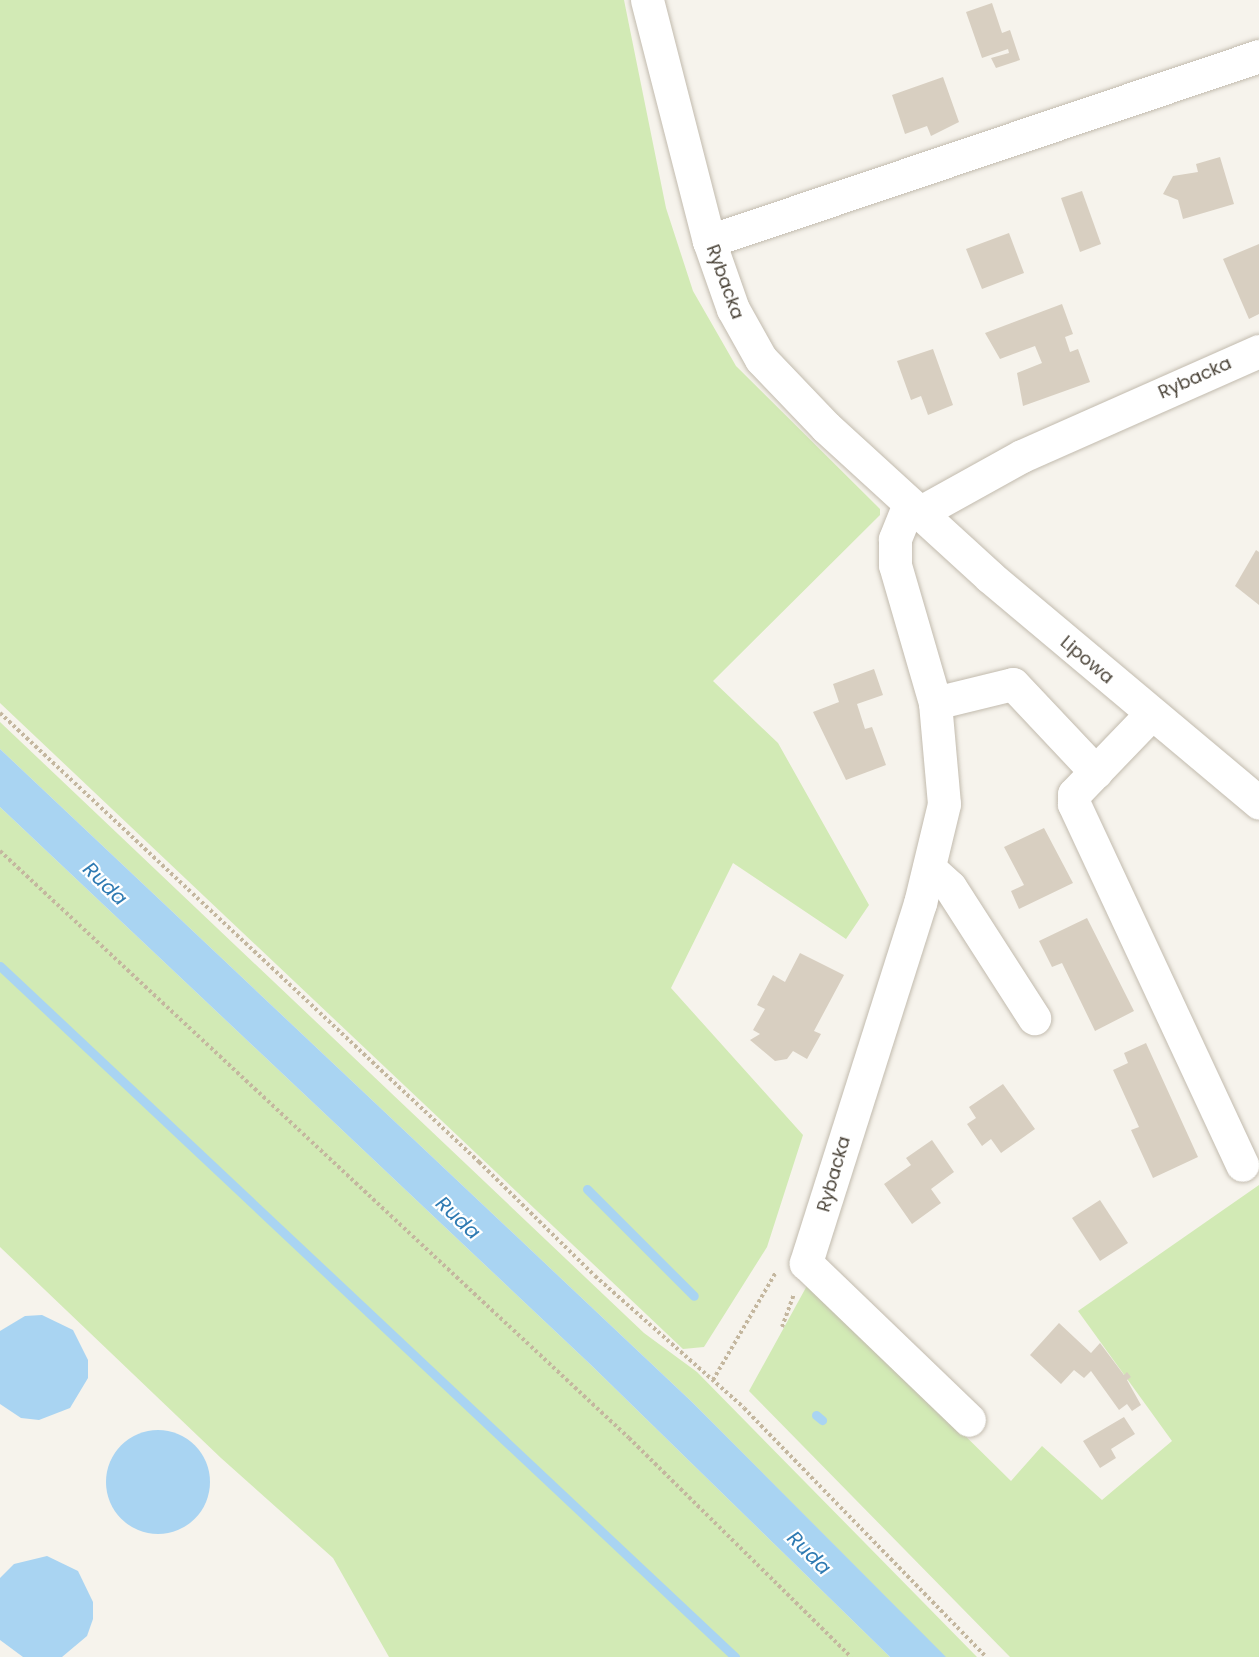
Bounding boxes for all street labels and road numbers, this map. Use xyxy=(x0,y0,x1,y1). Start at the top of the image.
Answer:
street label: Rybacka xyxy=(702,242,748,322)
street label: Rybacka xyxy=(1155,352,1235,404)
street label: Lipowa xyxy=(1056,632,1118,688)
street label: Rybacka xyxy=(813,1134,855,1214)

